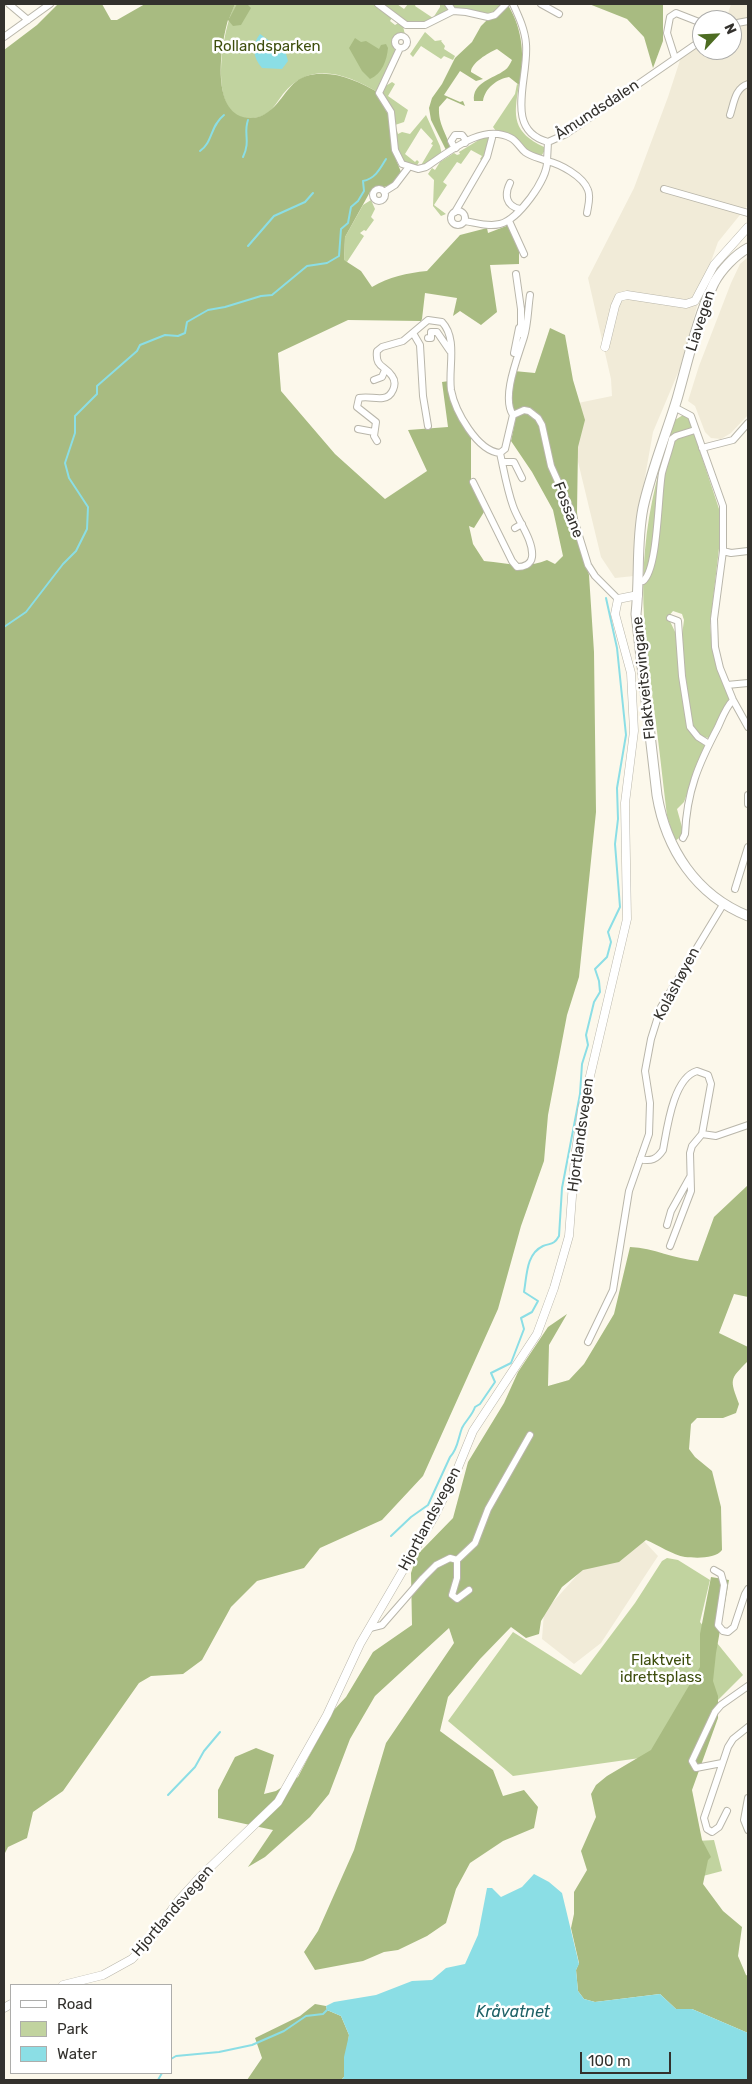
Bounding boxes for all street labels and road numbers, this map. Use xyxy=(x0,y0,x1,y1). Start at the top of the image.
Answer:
street label: Åmundsdalen xyxy=(552,76,642,144)
street label: Liavegen xyxy=(683,288,719,354)
street label: Fossane xyxy=(549,480,587,540)
street label: Flaktveitsvingane xyxy=(629,616,659,740)
street label: Kolåshøyen xyxy=(650,945,704,1023)
street label: Hjortlandsvegen xyxy=(564,1077,598,1193)
street label: Hjortlandsvegen xyxy=(395,1464,465,1574)
street label: Hjortlandsvegen xyxy=(128,1862,218,1960)

